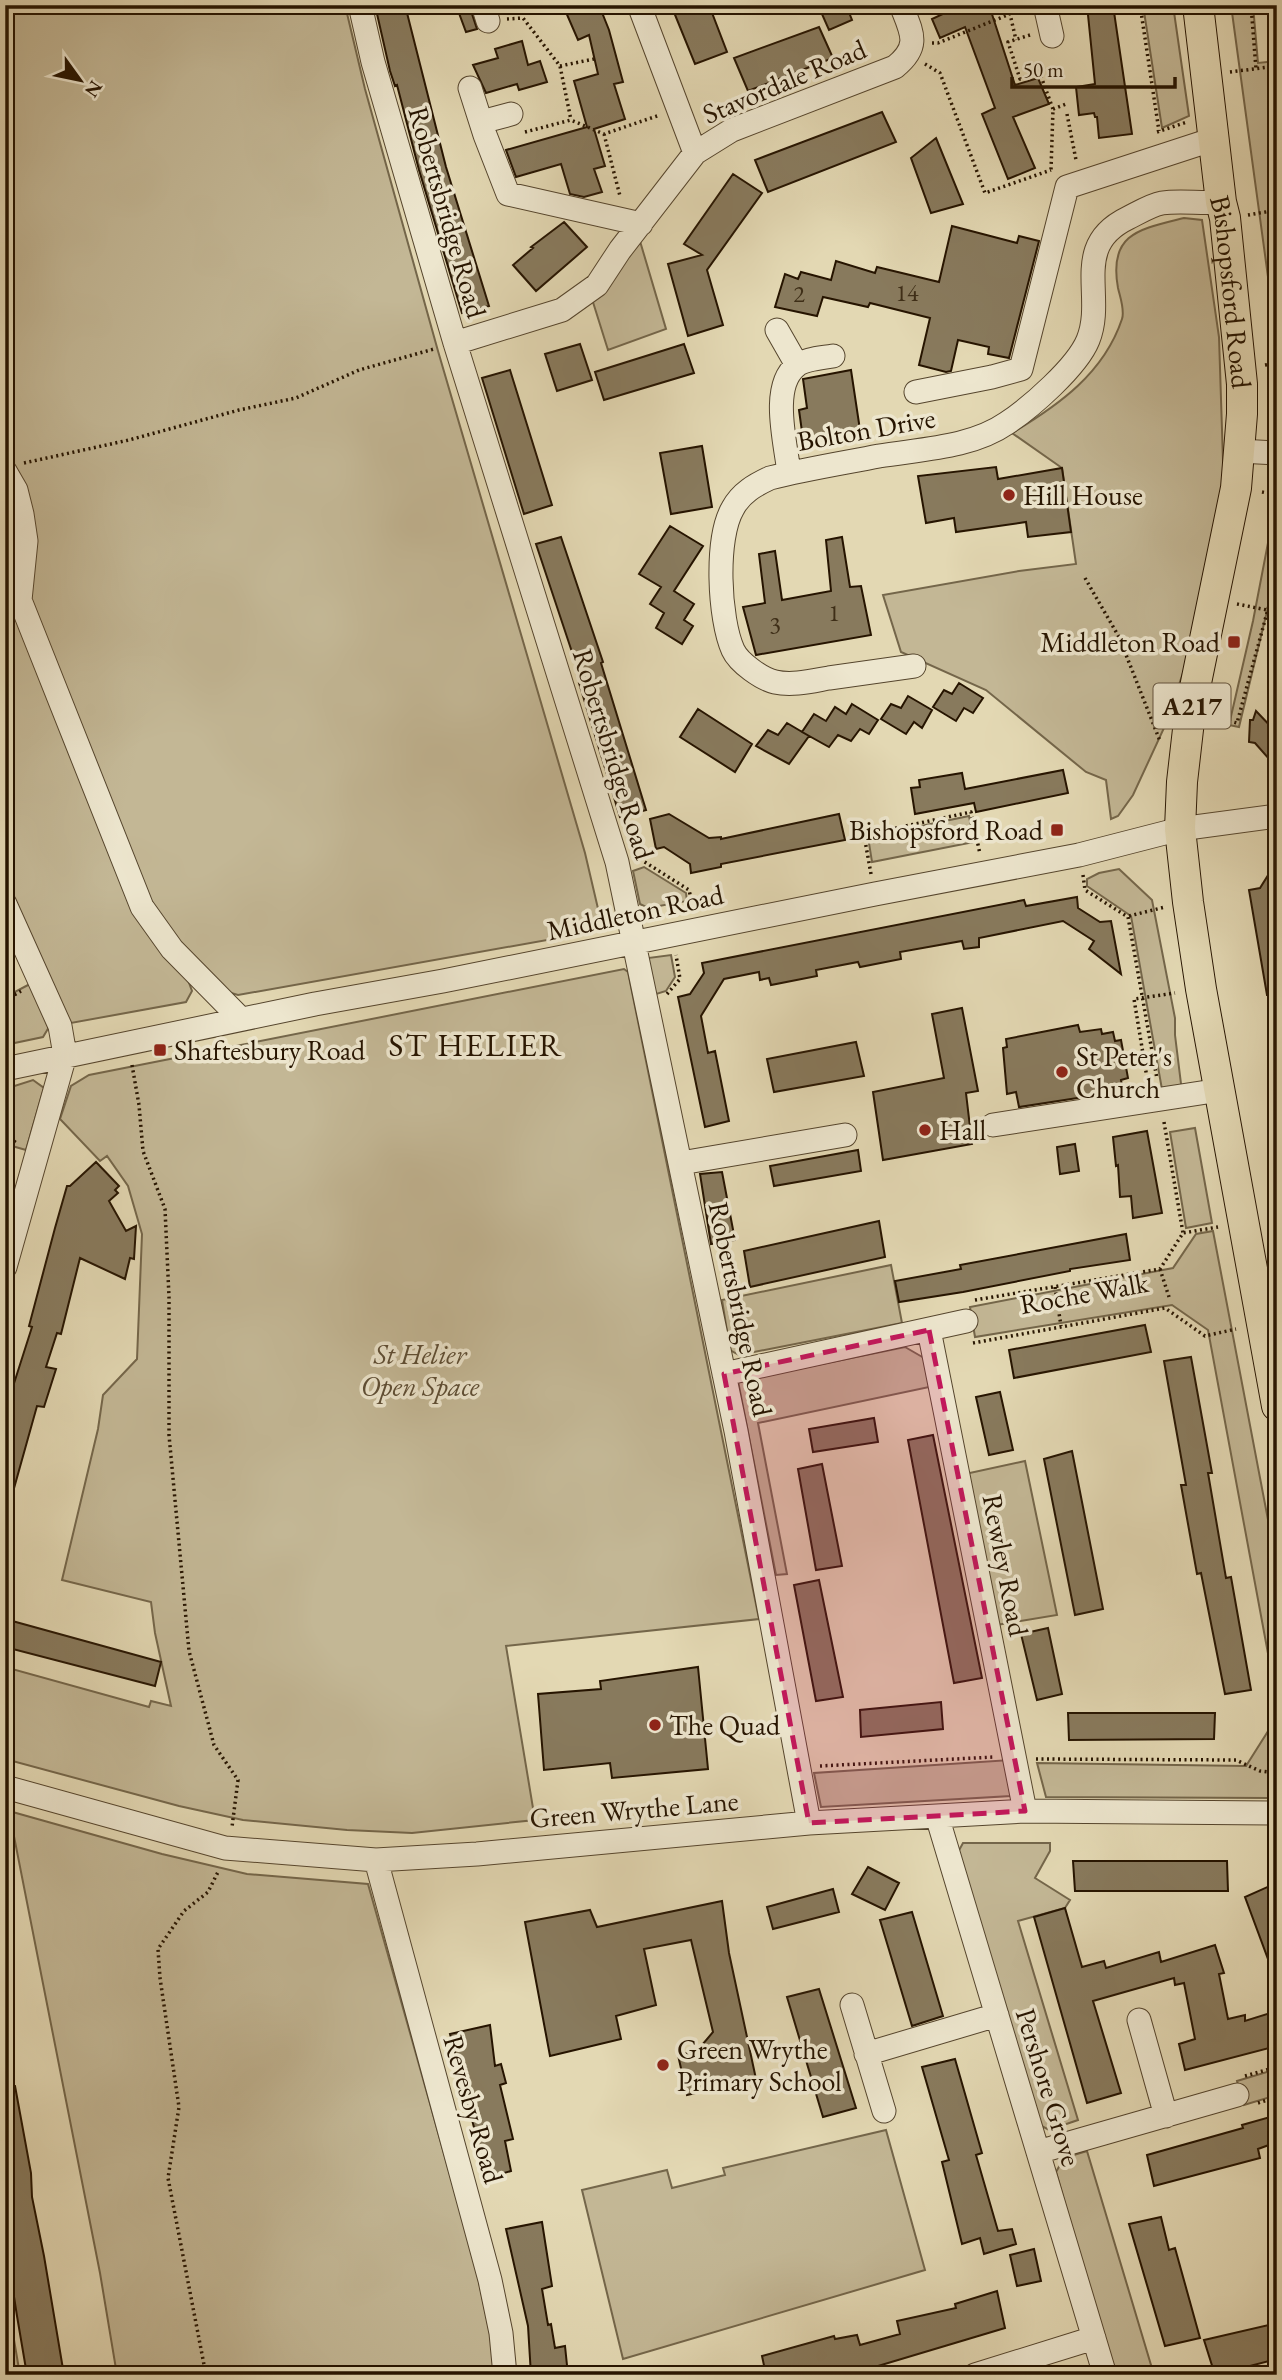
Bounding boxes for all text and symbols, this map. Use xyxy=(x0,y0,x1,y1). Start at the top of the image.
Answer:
street label: Stavordale Road xyxy=(697,30,872,132)
north arrow xyxy=(46,46,116,116)
scale bar xyxy=(1012,46,1175,90)
text: 50 m xyxy=(1023,56,1064,83)
text: N xyxy=(79,76,109,103)
street label: Robertsbridge Road xyxy=(401,102,496,323)
street label: Bishopsford Road xyxy=(1202,191,1260,391)
house number: 14 xyxy=(895,277,919,308)
house number: 2 xyxy=(793,278,805,309)
street label: Bolton Drive xyxy=(794,399,938,459)
place label: Hill House xyxy=(1023,477,1143,513)
marker: Hill House xyxy=(1001,487,1017,503)
house number: 1 xyxy=(828,597,840,628)
house number: 3 xyxy=(769,609,781,640)
place label: Middleton Road xyxy=(1040,624,1221,660)
marker: Middleton Road xyxy=(1226,634,1242,650)
street label: Robertsbridge Road xyxy=(565,644,663,865)
road number: A217 xyxy=(1154,684,1230,728)
place label: Bishopsford Road xyxy=(849,812,1044,848)
marker: Bishopsford Road xyxy=(1049,822,1065,838)
street label: Middleton Road xyxy=(543,876,727,948)
district label: ST HELIER xyxy=(388,1024,564,1066)
place label: Shaftesbury Road xyxy=(174,1032,366,1068)
place label: St Peter's Church xyxy=(1076,1038,1172,1106)
marker: Shaftesbury Road xyxy=(152,1042,168,1058)
marker: St Peter's Church xyxy=(1054,1064,1070,1080)
place label: Hall xyxy=(939,1112,987,1148)
marker: Hall xyxy=(917,1122,933,1138)
street label: Robertsbridge Road xyxy=(701,1198,781,1420)
street label: Roche Walk xyxy=(1017,1264,1152,1322)
park label: St Helier Open Space xyxy=(361,1336,480,1404)
street label: Rewley Road xyxy=(975,1491,1038,1640)
place label: The Quad xyxy=(669,1707,781,1743)
marker: The Quad xyxy=(647,1717,663,1733)
street label: Green Wrythe Lane xyxy=(528,1782,740,1836)
street label: Pershore Grove xyxy=(1008,2004,1090,2170)
street label: Revesby Road xyxy=(436,2031,513,2188)
place label: Green Wrythe Primary School xyxy=(677,2031,842,2099)
marker: Green Wrythe Primary School xyxy=(655,2057,671,2073)

